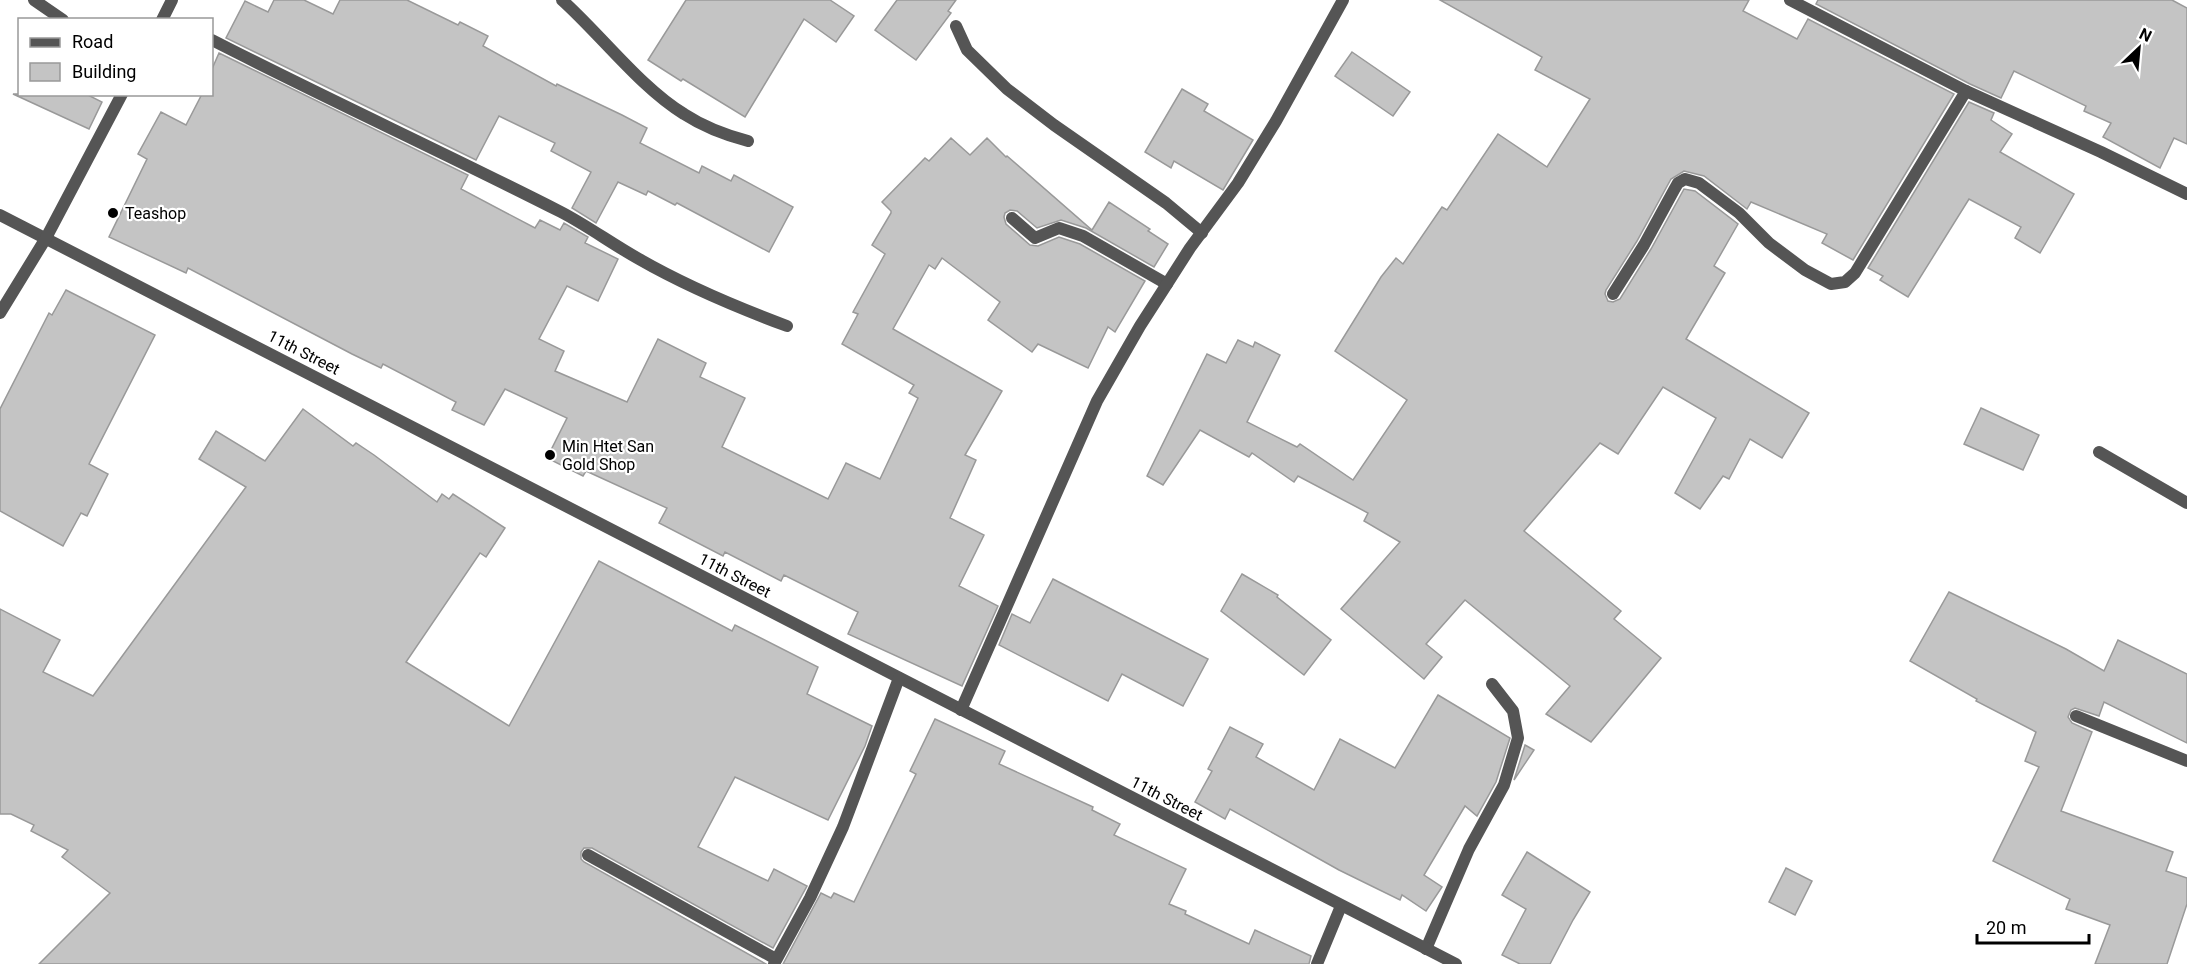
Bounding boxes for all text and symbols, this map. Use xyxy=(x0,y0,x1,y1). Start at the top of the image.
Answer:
legend xyxy=(18,18,213,96)
north arrow xyxy=(2109,18,2169,78)
text: N xyxy=(2136,24,2155,46)
text: Road xyxy=(72,31,113,52)
text: Building xyxy=(72,61,136,82)
place label: Teashop xyxy=(125,204,186,223)
marker: Teashop xyxy=(106,206,120,220)
street label: 11th Street xyxy=(265,326,343,379)
place label: Min Htet San Gold Shop xyxy=(562,437,654,474)
marker: Min Htet San Gold Shop xyxy=(543,448,557,462)
street label: 11th Street xyxy=(696,549,774,602)
street label: 11th Street xyxy=(1128,772,1206,825)
scale bar xyxy=(1977,907,2090,945)
text: 20 m xyxy=(1986,917,2026,938)

